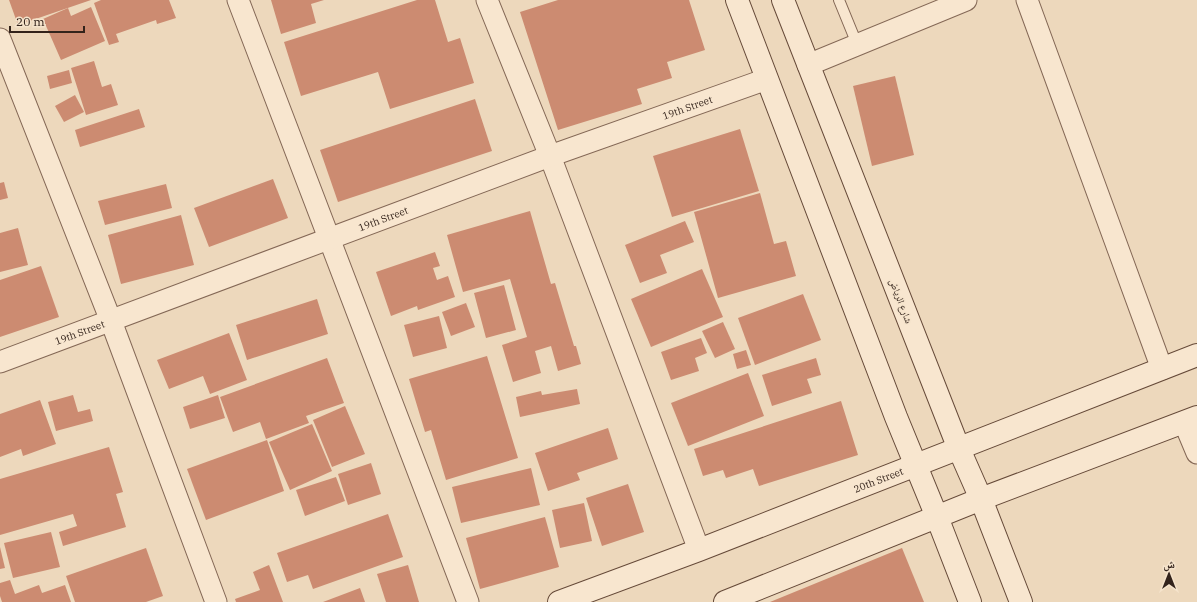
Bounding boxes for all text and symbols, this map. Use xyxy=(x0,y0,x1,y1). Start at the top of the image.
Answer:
scale bar xyxy=(10,8,84,34)
text: 20 m xyxy=(16,14,45,29)
street label: 19th Street xyxy=(661,92,715,122)
street label: 19th Street xyxy=(356,203,410,234)
street label: شارع الرياض xyxy=(887,277,916,326)
street label: 19th Street xyxy=(53,317,107,347)
street label: 20th Street xyxy=(852,464,906,495)
north arrow xyxy=(1149,554,1189,594)
text: ش xyxy=(1163,557,1175,572)

